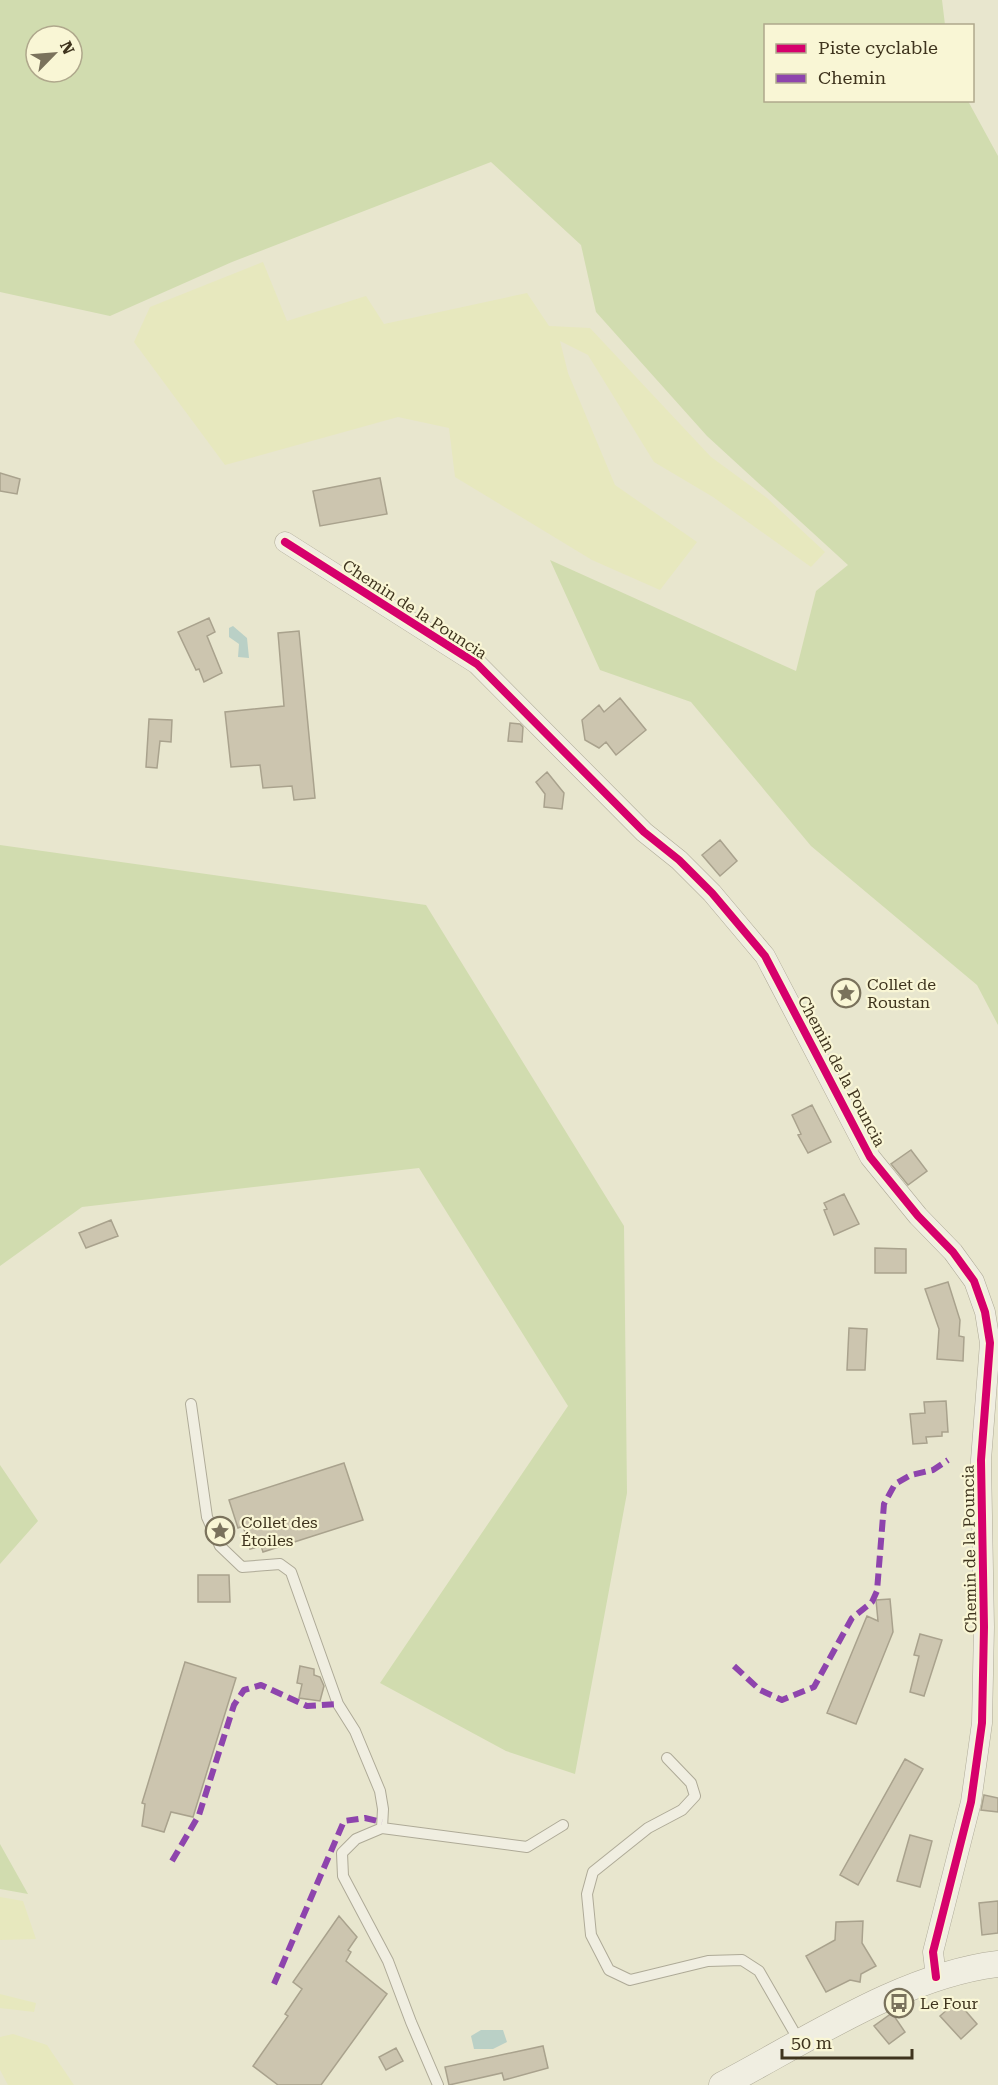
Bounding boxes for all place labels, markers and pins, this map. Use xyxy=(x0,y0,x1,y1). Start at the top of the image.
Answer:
place label: Collet de Roustan xyxy=(867,975,936,1012)
place icon: Collet de Roustan xyxy=(830,977,862,1009)
place label: Collet des Étoiles xyxy=(241,1513,318,1550)
place icon: Collet des Étoiles xyxy=(204,1515,236,1547)
bus stop icon: Le Four xyxy=(883,1987,915,2019)
place label: Le Four xyxy=(920,1994,979,2013)

